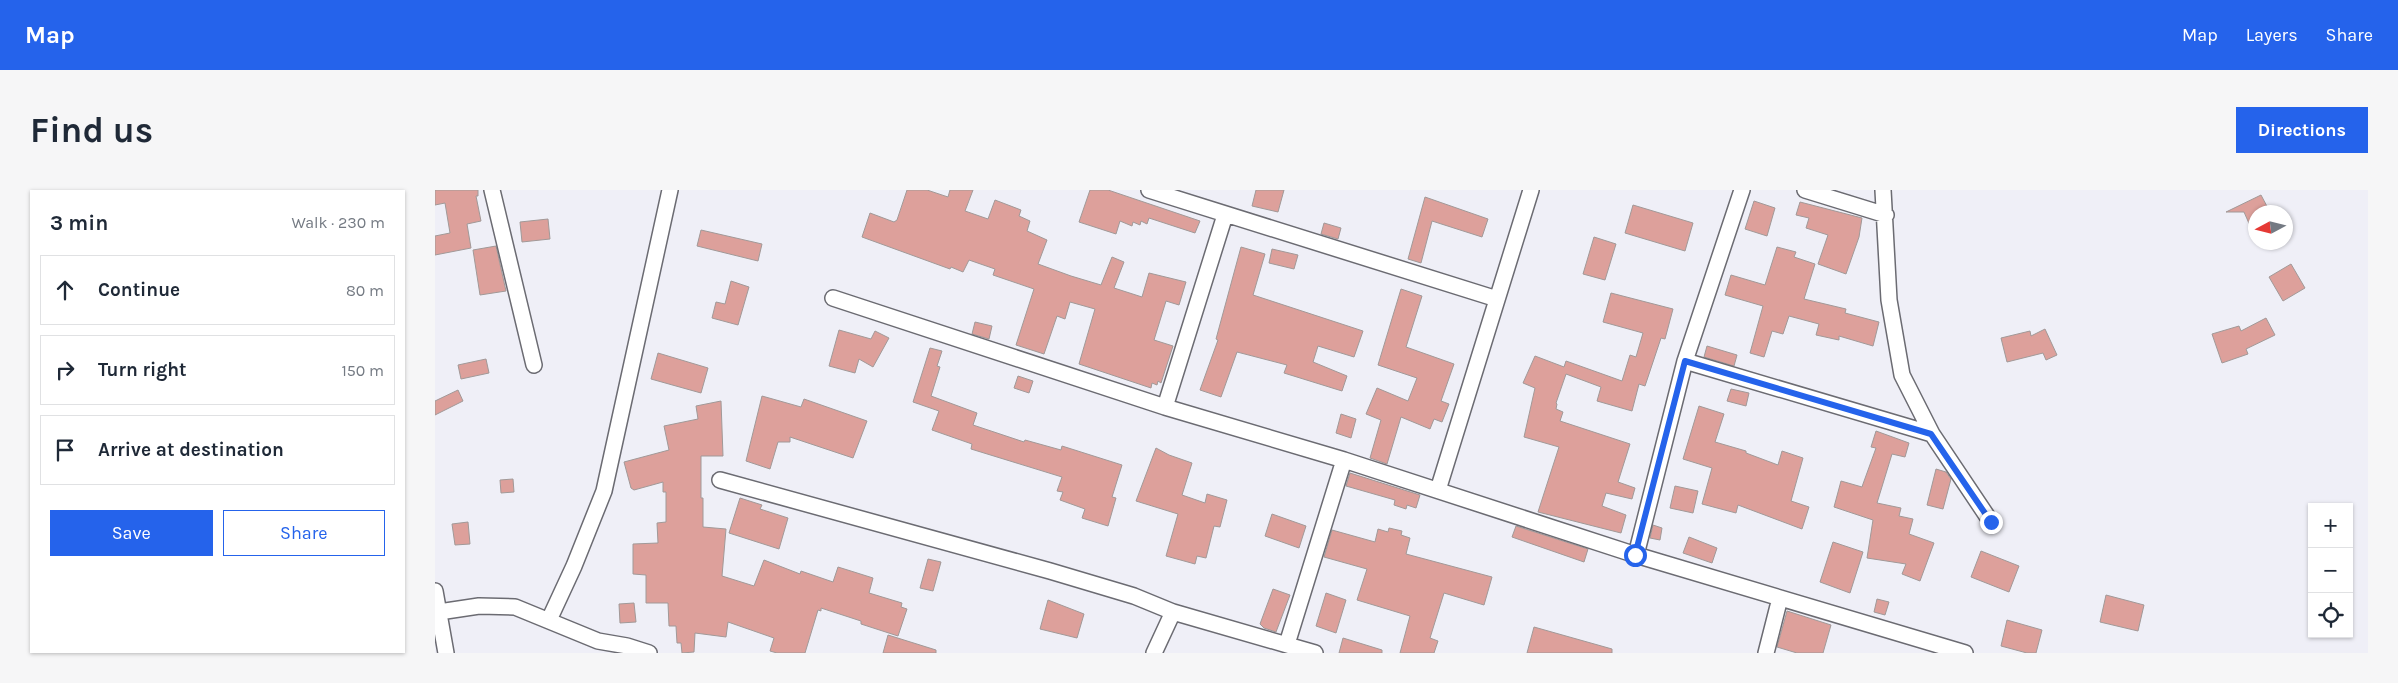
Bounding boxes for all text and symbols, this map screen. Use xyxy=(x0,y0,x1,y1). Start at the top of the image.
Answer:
text: Map xyxy=(25,21,75,49)
text: Map xyxy=(2182,24,2218,46)
text: Layers xyxy=(2246,24,2298,46)
text: Share xyxy=(2326,24,2373,46)
button: Directions xyxy=(2236,107,2368,153)
text: Find us xyxy=(30,110,153,151)
north arrow xyxy=(2248,205,2293,250)
text: 3 min xyxy=(50,211,108,235)
text: Walk · 230 m xyxy=(291,213,385,232)
icon: ahead xyxy=(51,276,79,304)
text: Continue xyxy=(98,279,180,301)
text: 80 m xyxy=(346,281,384,300)
icon: right xyxy=(51,356,79,384)
text: Turn right xyxy=(98,359,187,381)
text: 150 m xyxy=(341,361,384,380)
icon: arrive xyxy=(51,436,79,464)
text: Arrive at destination xyxy=(98,439,284,461)
map controls xyxy=(2308,503,2353,638)
button: + xyxy=(2308,503,2353,548)
button: Save xyxy=(50,510,213,556)
button: Share xyxy=(223,510,385,556)
route end xyxy=(1980,511,2003,534)
route start xyxy=(1624,544,1647,567)
button: − xyxy=(2308,548,2353,593)
button: locate xyxy=(2308,593,2353,638)

